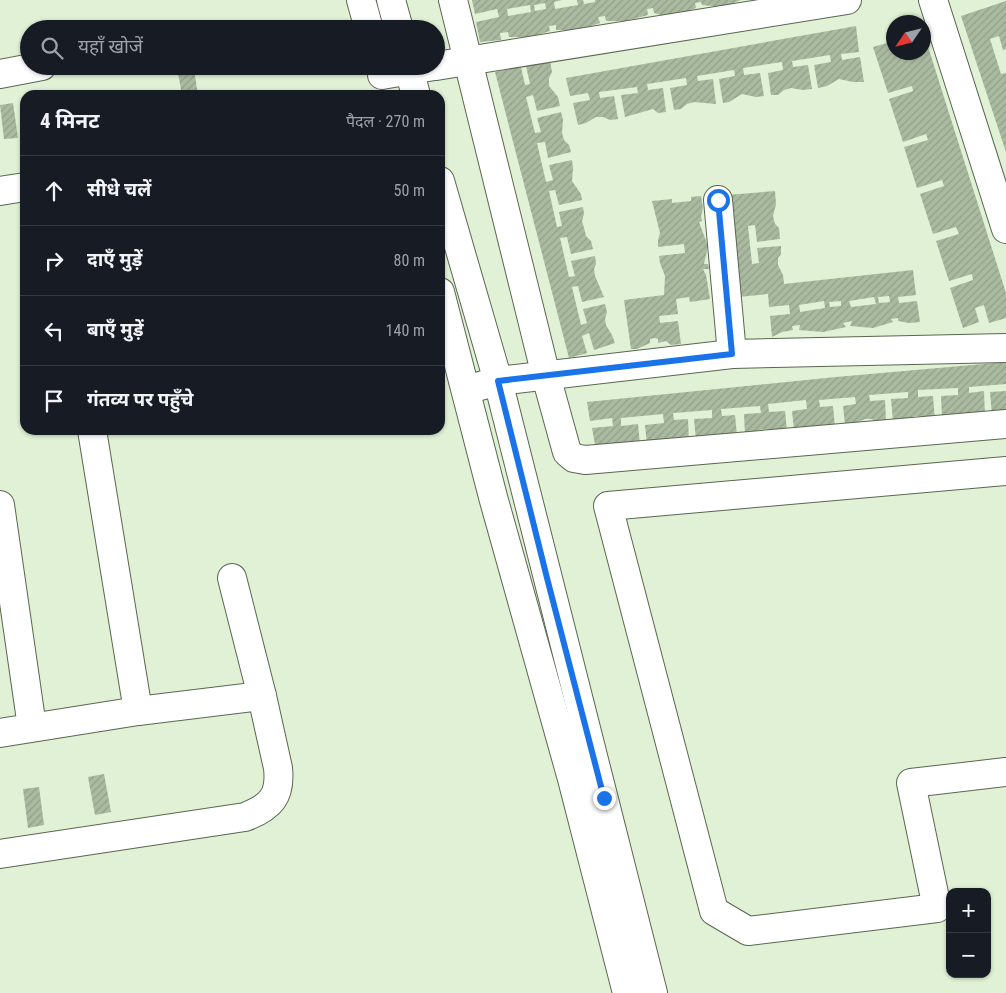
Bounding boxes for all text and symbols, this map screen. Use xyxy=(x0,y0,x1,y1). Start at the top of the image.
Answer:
north arrow xyxy=(886,15,931,60)
search box xyxy=(20,20,445,75)
icon: search xyxy=(38,34,66,62)
text: यहाँ खोजें xyxy=(78,35,143,58)
text: 4 मिनट xyxy=(40,109,100,133)
text: पैदल · 270 m xyxy=(346,112,425,131)
icon: ahead xyxy=(40,177,68,205)
text: सीधे चलें xyxy=(87,178,151,201)
text: 50 m xyxy=(393,181,425,200)
route start xyxy=(707,189,730,212)
icon: right xyxy=(40,247,68,275)
text: दाएँ मुड़ें xyxy=(87,248,142,271)
text: 80 m xyxy=(393,251,425,270)
icon: left xyxy=(40,317,68,345)
text: बाएँ मुड़ें xyxy=(87,318,143,341)
text: 140 m xyxy=(386,321,425,340)
icon: arrive xyxy=(40,387,68,415)
text: गंतव्य पर पहुँचे xyxy=(87,388,193,411)
route end xyxy=(593,787,616,810)
map controls xyxy=(946,888,991,978)
button: + xyxy=(946,888,991,933)
button: − xyxy=(946,933,991,978)

